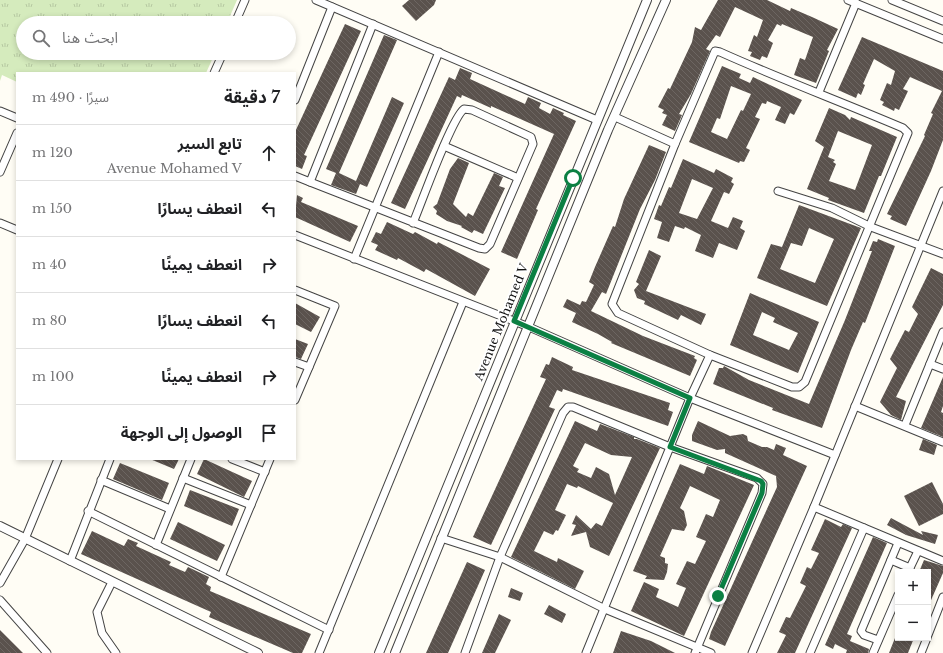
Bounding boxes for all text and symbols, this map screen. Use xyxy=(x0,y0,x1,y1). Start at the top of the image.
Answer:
search box xyxy=(16,16,296,60)
icon: search xyxy=(30,27,52,49)
text: ابحث هنا xyxy=(62,28,118,47)
text: 7 دقيقة xyxy=(224,87,280,108)
text: سيرًا · 490 m xyxy=(32,89,109,106)
text: تابع السير xyxy=(178,134,242,153)
icon: ahead xyxy=(258,142,280,164)
text: 120 m xyxy=(32,144,73,161)
text: Avenue Mohamed V xyxy=(107,160,242,177)
route start xyxy=(564,169,582,187)
icon: left xyxy=(258,198,280,220)
text: انعطف يسارًا xyxy=(157,199,242,218)
text: 150 m xyxy=(32,200,72,217)
icon: right xyxy=(258,254,280,276)
text: انعطف يمينًا xyxy=(161,255,242,274)
text: 40 m xyxy=(32,256,67,273)
street label: Avenue Mohamed V xyxy=(470,261,532,384)
icon: left xyxy=(258,310,280,332)
text: انعطف يسارًا xyxy=(157,311,242,330)
text: 80 m xyxy=(32,312,67,329)
icon: right xyxy=(258,366,280,388)
text: انعطف يمينًا xyxy=(161,367,242,386)
text: 100 m xyxy=(32,368,74,385)
icon: arrive xyxy=(258,422,280,444)
text: الوصول إلى الوجهة xyxy=(121,423,242,442)
map controls xyxy=(895,569,931,641)
button: + xyxy=(895,569,931,605)
route end xyxy=(709,587,727,605)
button: − xyxy=(895,605,931,641)

